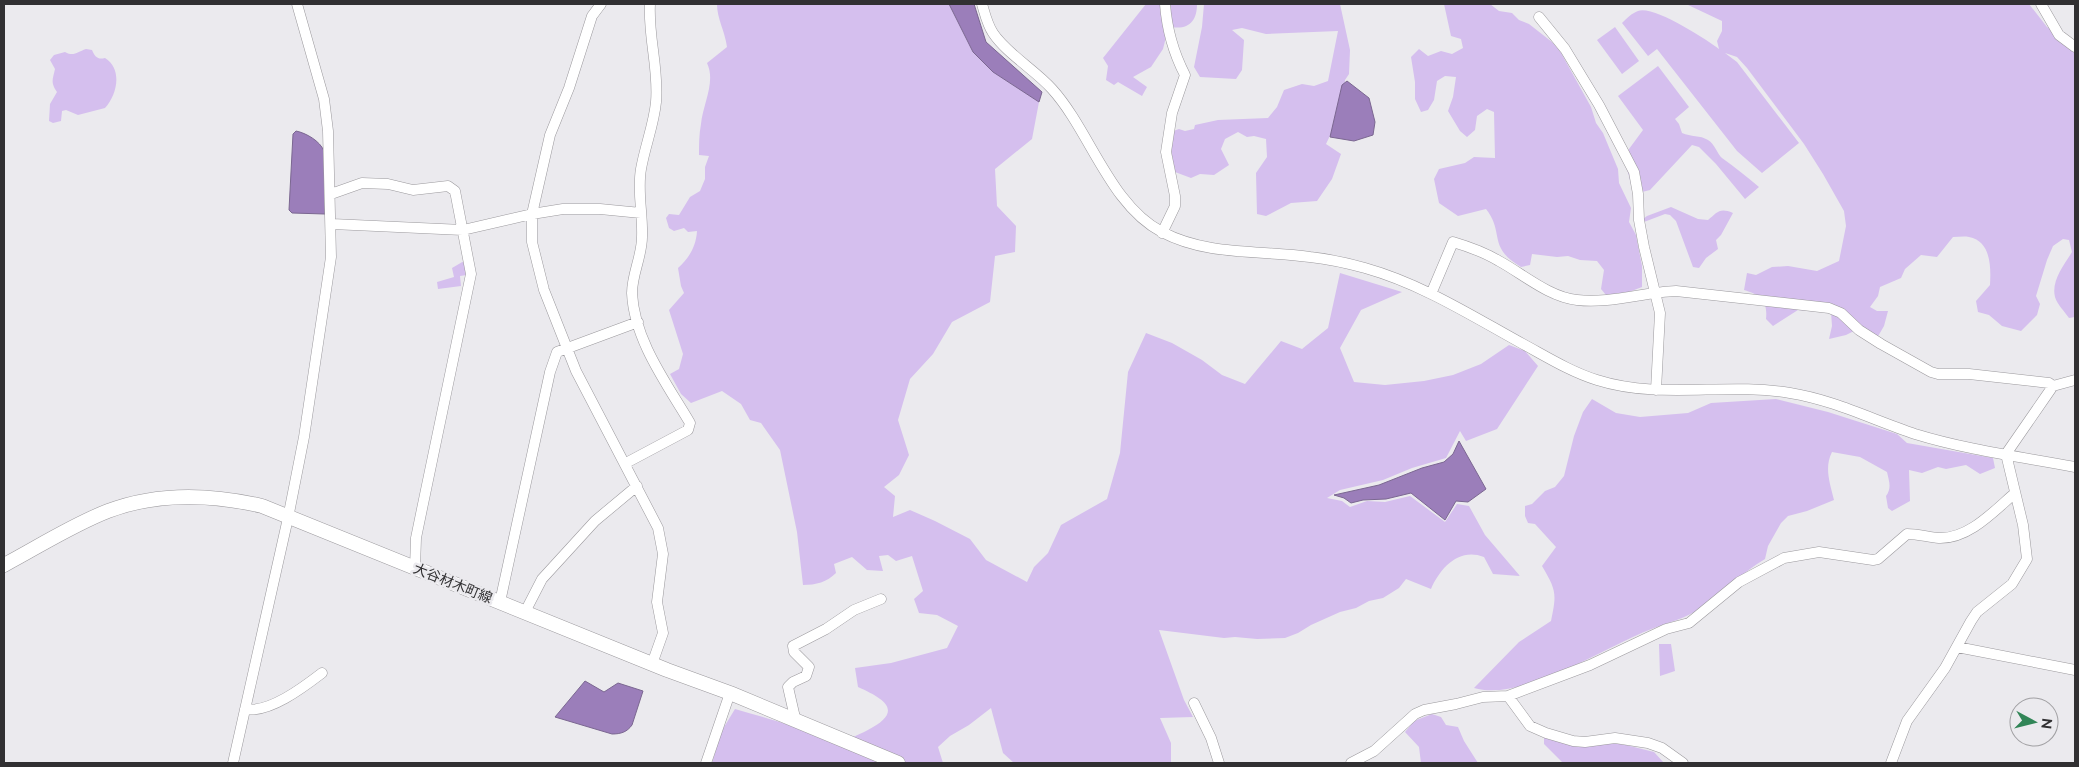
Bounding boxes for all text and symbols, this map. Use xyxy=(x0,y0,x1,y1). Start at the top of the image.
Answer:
street label: 大谷材木町線 xyxy=(411,560,495,606)
north arrow xyxy=(2009,697,2059,747)
text: N xyxy=(2038,717,2055,730)

